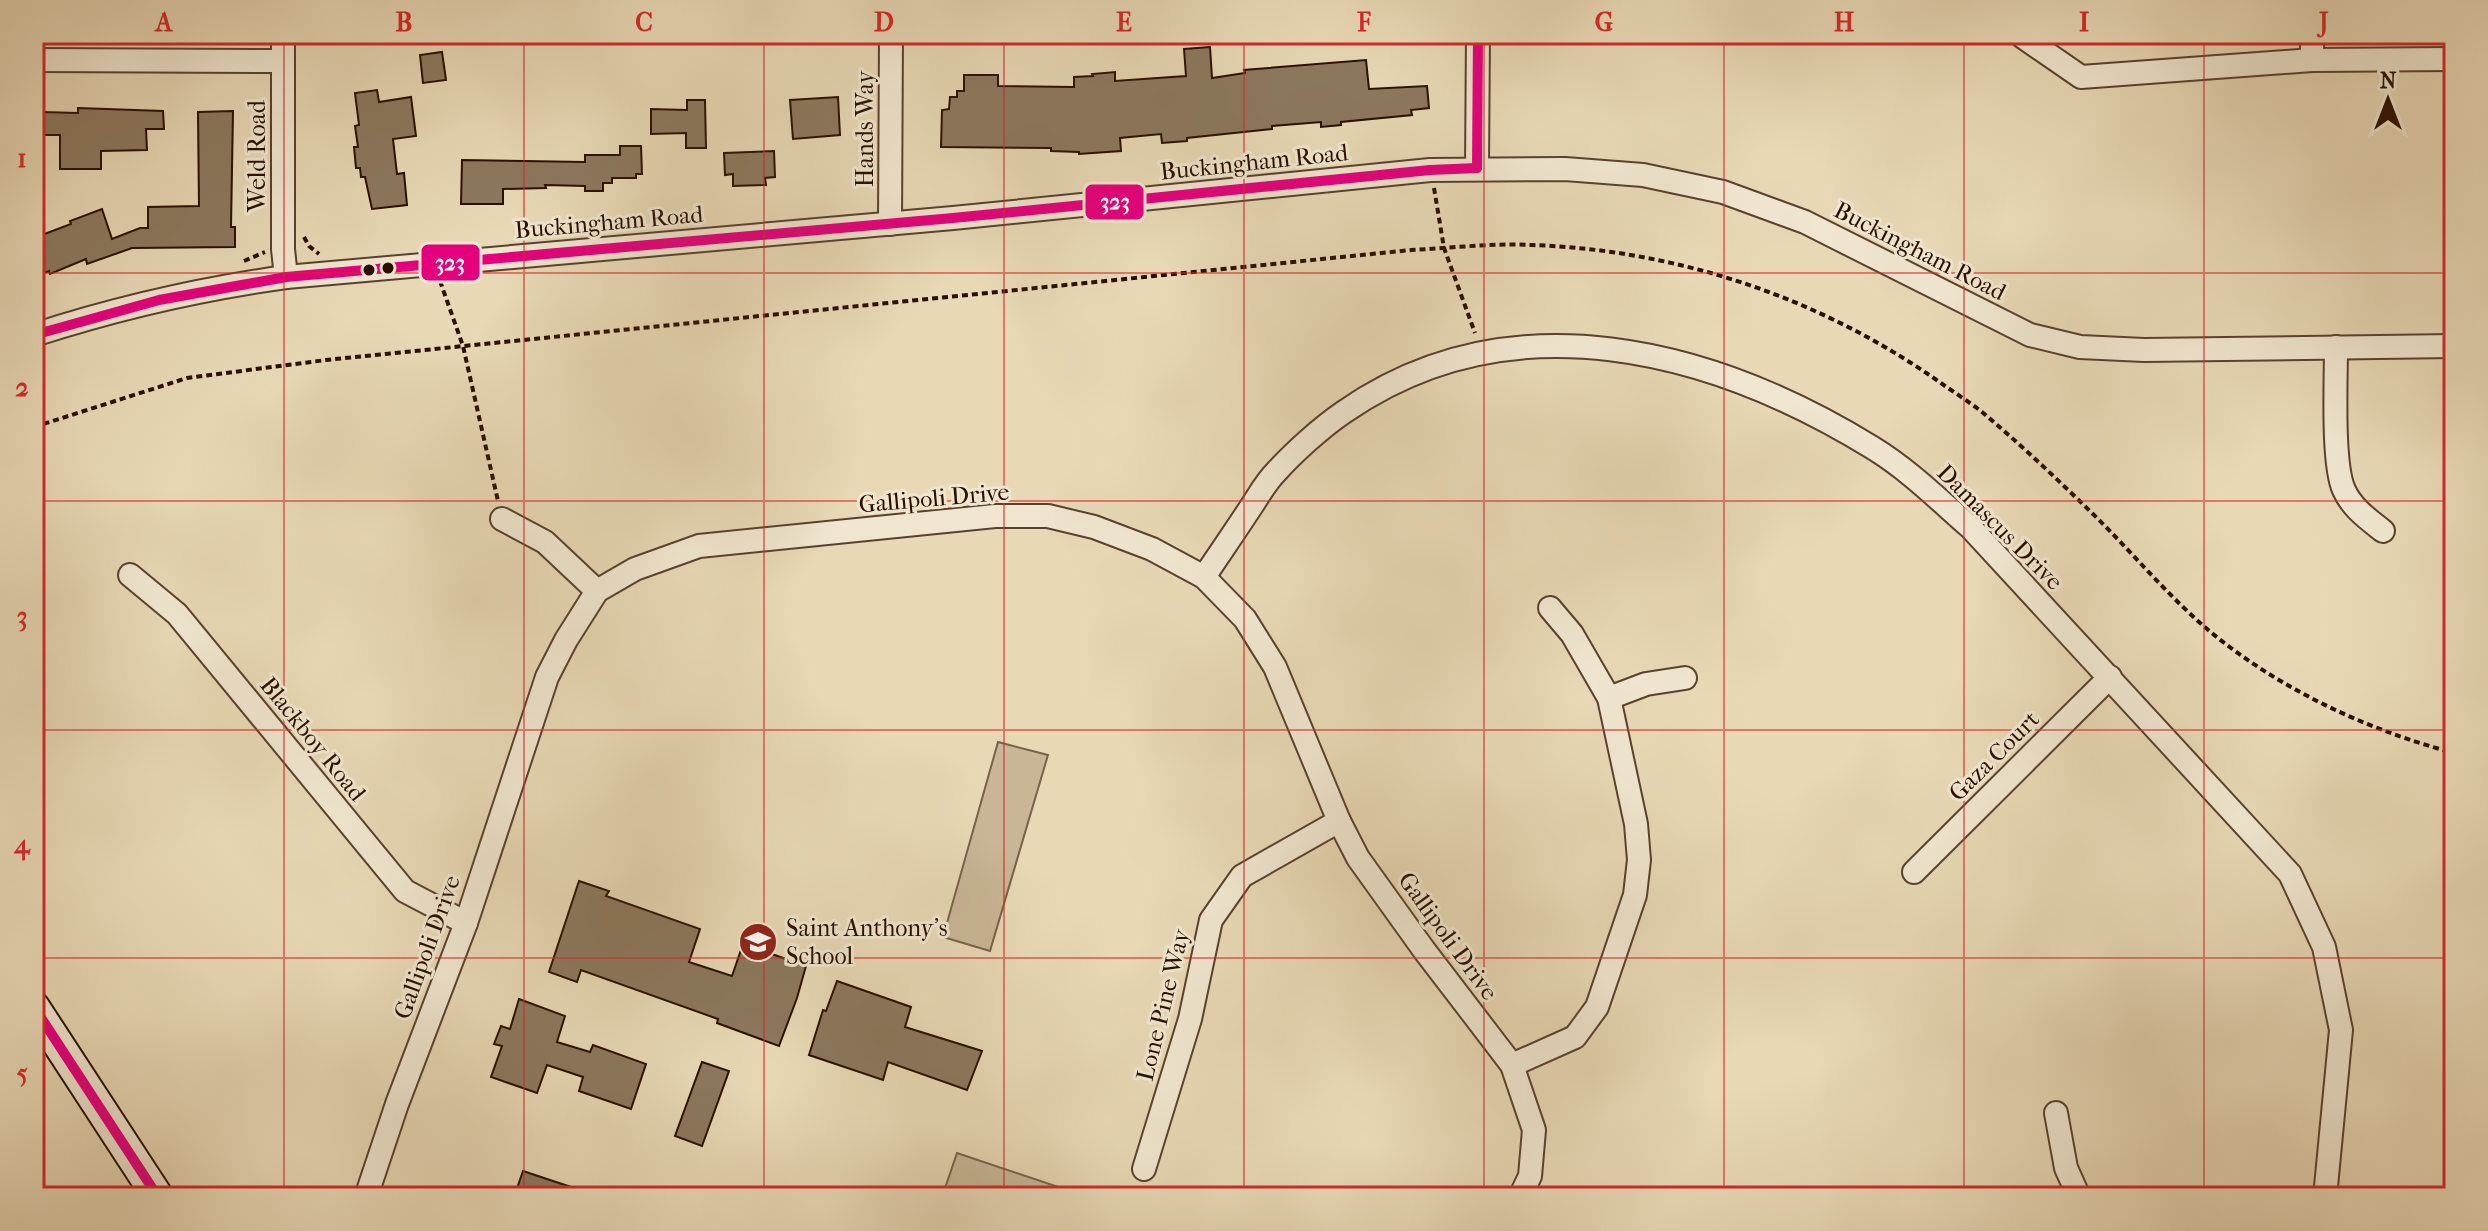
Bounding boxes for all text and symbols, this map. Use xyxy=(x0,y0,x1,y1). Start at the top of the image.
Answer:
text: A xyxy=(154,7,174,38)
text: B xyxy=(396,7,413,38)
text: C xyxy=(635,7,653,38)
text: D xyxy=(874,7,894,38)
text: E xyxy=(1116,7,1132,38)
text: F xyxy=(1356,7,1371,38)
text: G xyxy=(1595,7,1613,38)
text: H xyxy=(1834,7,1855,38)
text: I xyxy=(2079,7,2089,38)
text: J xyxy=(2316,7,2329,38)
north arrow xyxy=(2348,60,2428,140)
text: N xyxy=(2380,68,2397,94)
street label: Hands Way xyxy=(851,70,879,187)
street label: Weld Road xyxy=(243,99,271,213)
street label: Buckingham Road xyxy=(1159,138,1350,186)
text: 1 xyxy=(17,143,27,174)
line badge: 323 xyxy=(1084,183,1145,221)
text: 323 xyxy=(1100,189,1130,215)
street label: Buckingham Road xyxy=(1829,196,2011,307)
street label: Buckingham Road xyxy=(514,200,705,244)
line badge: 323 xyxy=(420,243,481,282)
text: 323 xyxy=(435,250,465,276)
unlabelled marker xyxy=(380,260,396,276)
unlabelled marker xyxy=(361,262,377,278)
text: 2 xyxy=(15,372,29,403)
street label: Damascus Drive xyxy=(1931,458,2069,596)
street label: Gallipoli Drive xyxy=(858,477,1011,519)
text: 3 xyxy=(17,601,27,632)
street label: Blackboy Road xyxy=(254,671,372,807)
street label: Gaza Court xyxy=(1943,705,2045,807)
text: 4 xyxy=(13,829,31,861)
street label: Gallipoli Drive xyxy=(1392,867,1504,1005)
street label: Gallipoli Drive xyxy=(388,871,466,1023)
place label: Saint Anthony's School xyxy=(786,914,948,970)
school or university icon: Saint Anthony's School xyxy=(737,921,779,963)
street label: Lone Pine Way xyxy=(1131,925,1196,1084)
text: 5 xyxy=(16,1058,28,1089)

